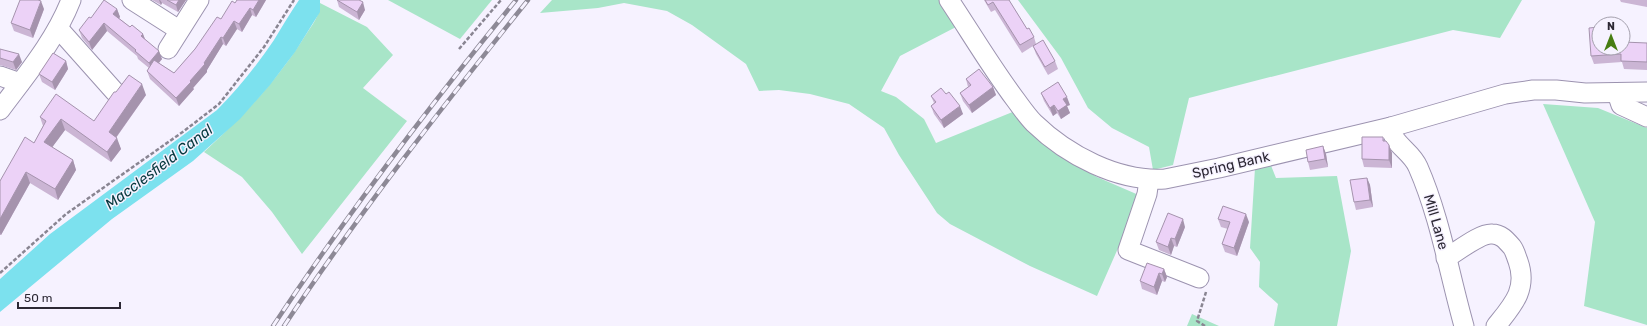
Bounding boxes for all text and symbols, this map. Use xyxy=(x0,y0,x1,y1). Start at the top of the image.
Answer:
north arrow xyxy=(1591,16,1631,56)
text: N xyxy=(1607,20,1615,33)
water label: Macclesfield Canal xyxy=(102,120,217,213)
street label: Spring Bank xyxy=(1191,148,1272,182)
street label: Mill Lane xyxy=(1420,192,1452,252)
scale bar xyxy=(18,284,120,310)
text: 50 m xyxy=(24,291,52,305)

